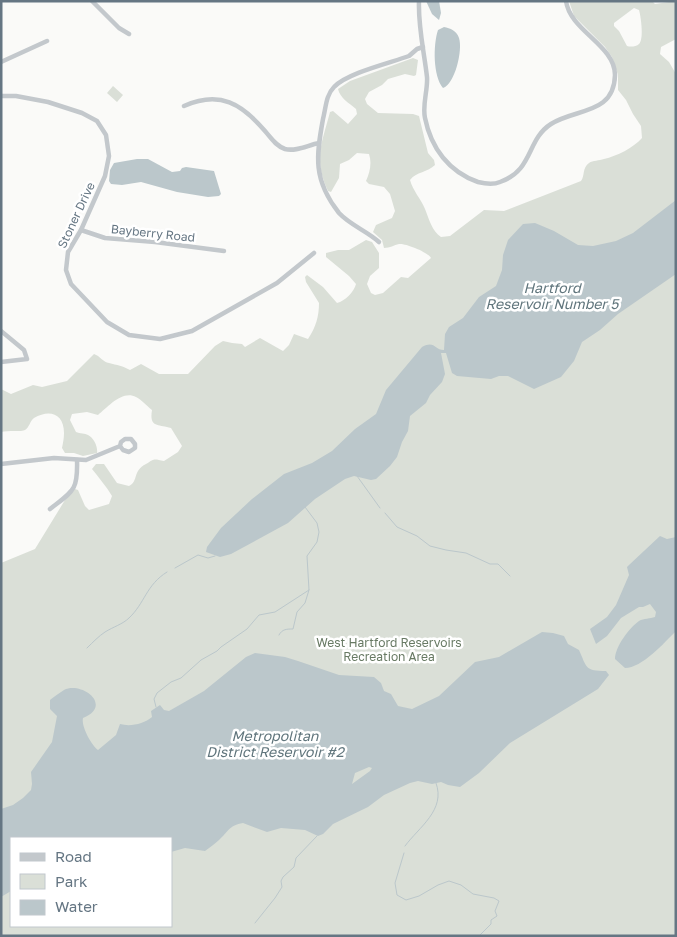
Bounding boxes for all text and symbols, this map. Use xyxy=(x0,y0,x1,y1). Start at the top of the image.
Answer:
street label: Stoner Drive xyxy=(54,180,98,250)
street label: Bayberry Road xyxy=(110,221,196,245)
water label: Hartford Reservoir Number 5 xyxy=(486,279,620,312)
park label: West Hartford Reservoirs Recreation Area xyxy=(316,635,462,664)
water label: Metropolitan District Reservoir #2 xyxy=(206,727,346,760)
legend xyxy=(10,837,172,927)
text: Road xyxy=(55,847,92,865)
text: Park xyxy=(55,872,88,890)
text: Water xyxy=(55,897,98,915)

